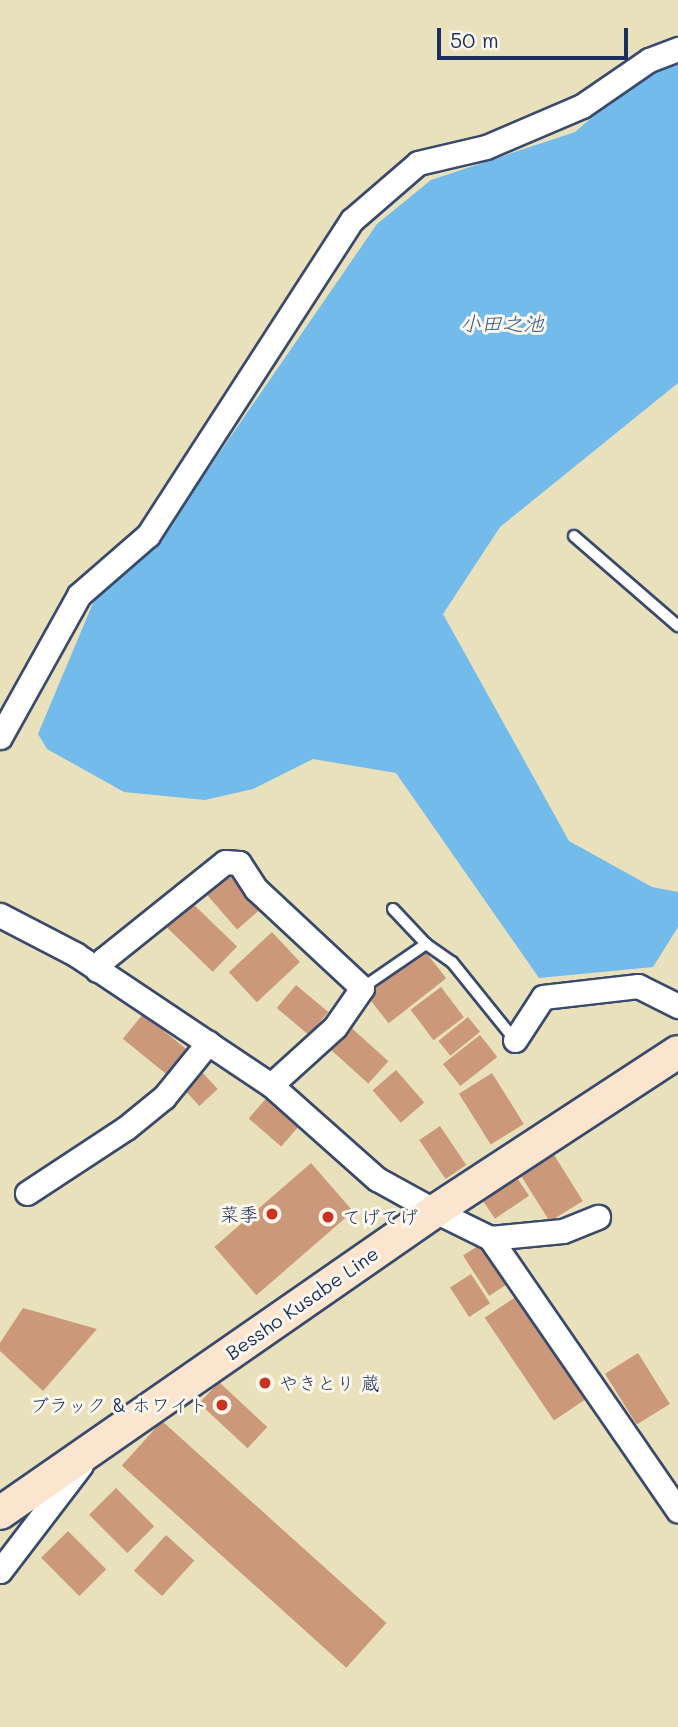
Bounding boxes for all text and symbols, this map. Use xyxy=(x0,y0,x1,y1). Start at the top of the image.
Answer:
scale bar xyxy=(440,14,631,58)
text: 50 m xyxy=(450,26,499,53)
water label: 小田之池 xyxy=(460,310,544,336)
place label: 菜季 xyxy=(220,1203,258,1225)
marker: 菜季 xyxy=(264,1206,280,1222)
place label: てげてげ xyxy=(342,1206,418,1228)
marker: てげてげ xyxy=(320,1209,336,1225)
street label: Bessho Kusabe Line xyxy=(221,1242,383,1364)
place label: やきとり 蔵 xyxy=(279,1372,380,1394)
marker: やきとり 蔵 xyxy=(257,1375,273,1391)
place label: ブラック & ホワイト xyxy=(30,1394,208,1416)
marker: ブラック & ホワイト xyxy=(214,1397,230,1413)

